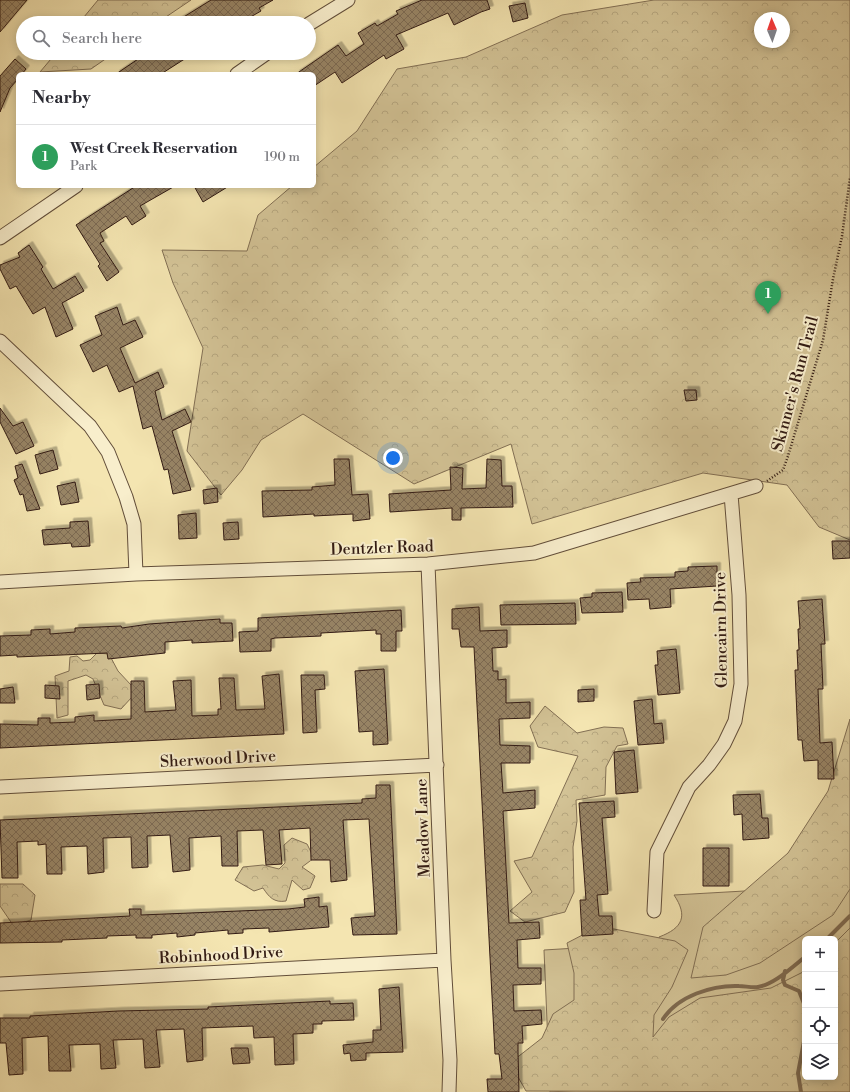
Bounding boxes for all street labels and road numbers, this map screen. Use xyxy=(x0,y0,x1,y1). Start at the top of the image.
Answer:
street label: Skinner's Run Trail xyxy=(767,314,823,454)
street label: Dentzler Road xyxy=(330,536,434,560)
street label: Glencairn Drive xyxy=(710,572,732,688)
street label: Sherwood Drive xyxy=(159,746,277,772)
street label: Meadow Lane xyxy=(411,778,435,878)
street label: Robinhood Drive xyxy=(158,942,284,968)

